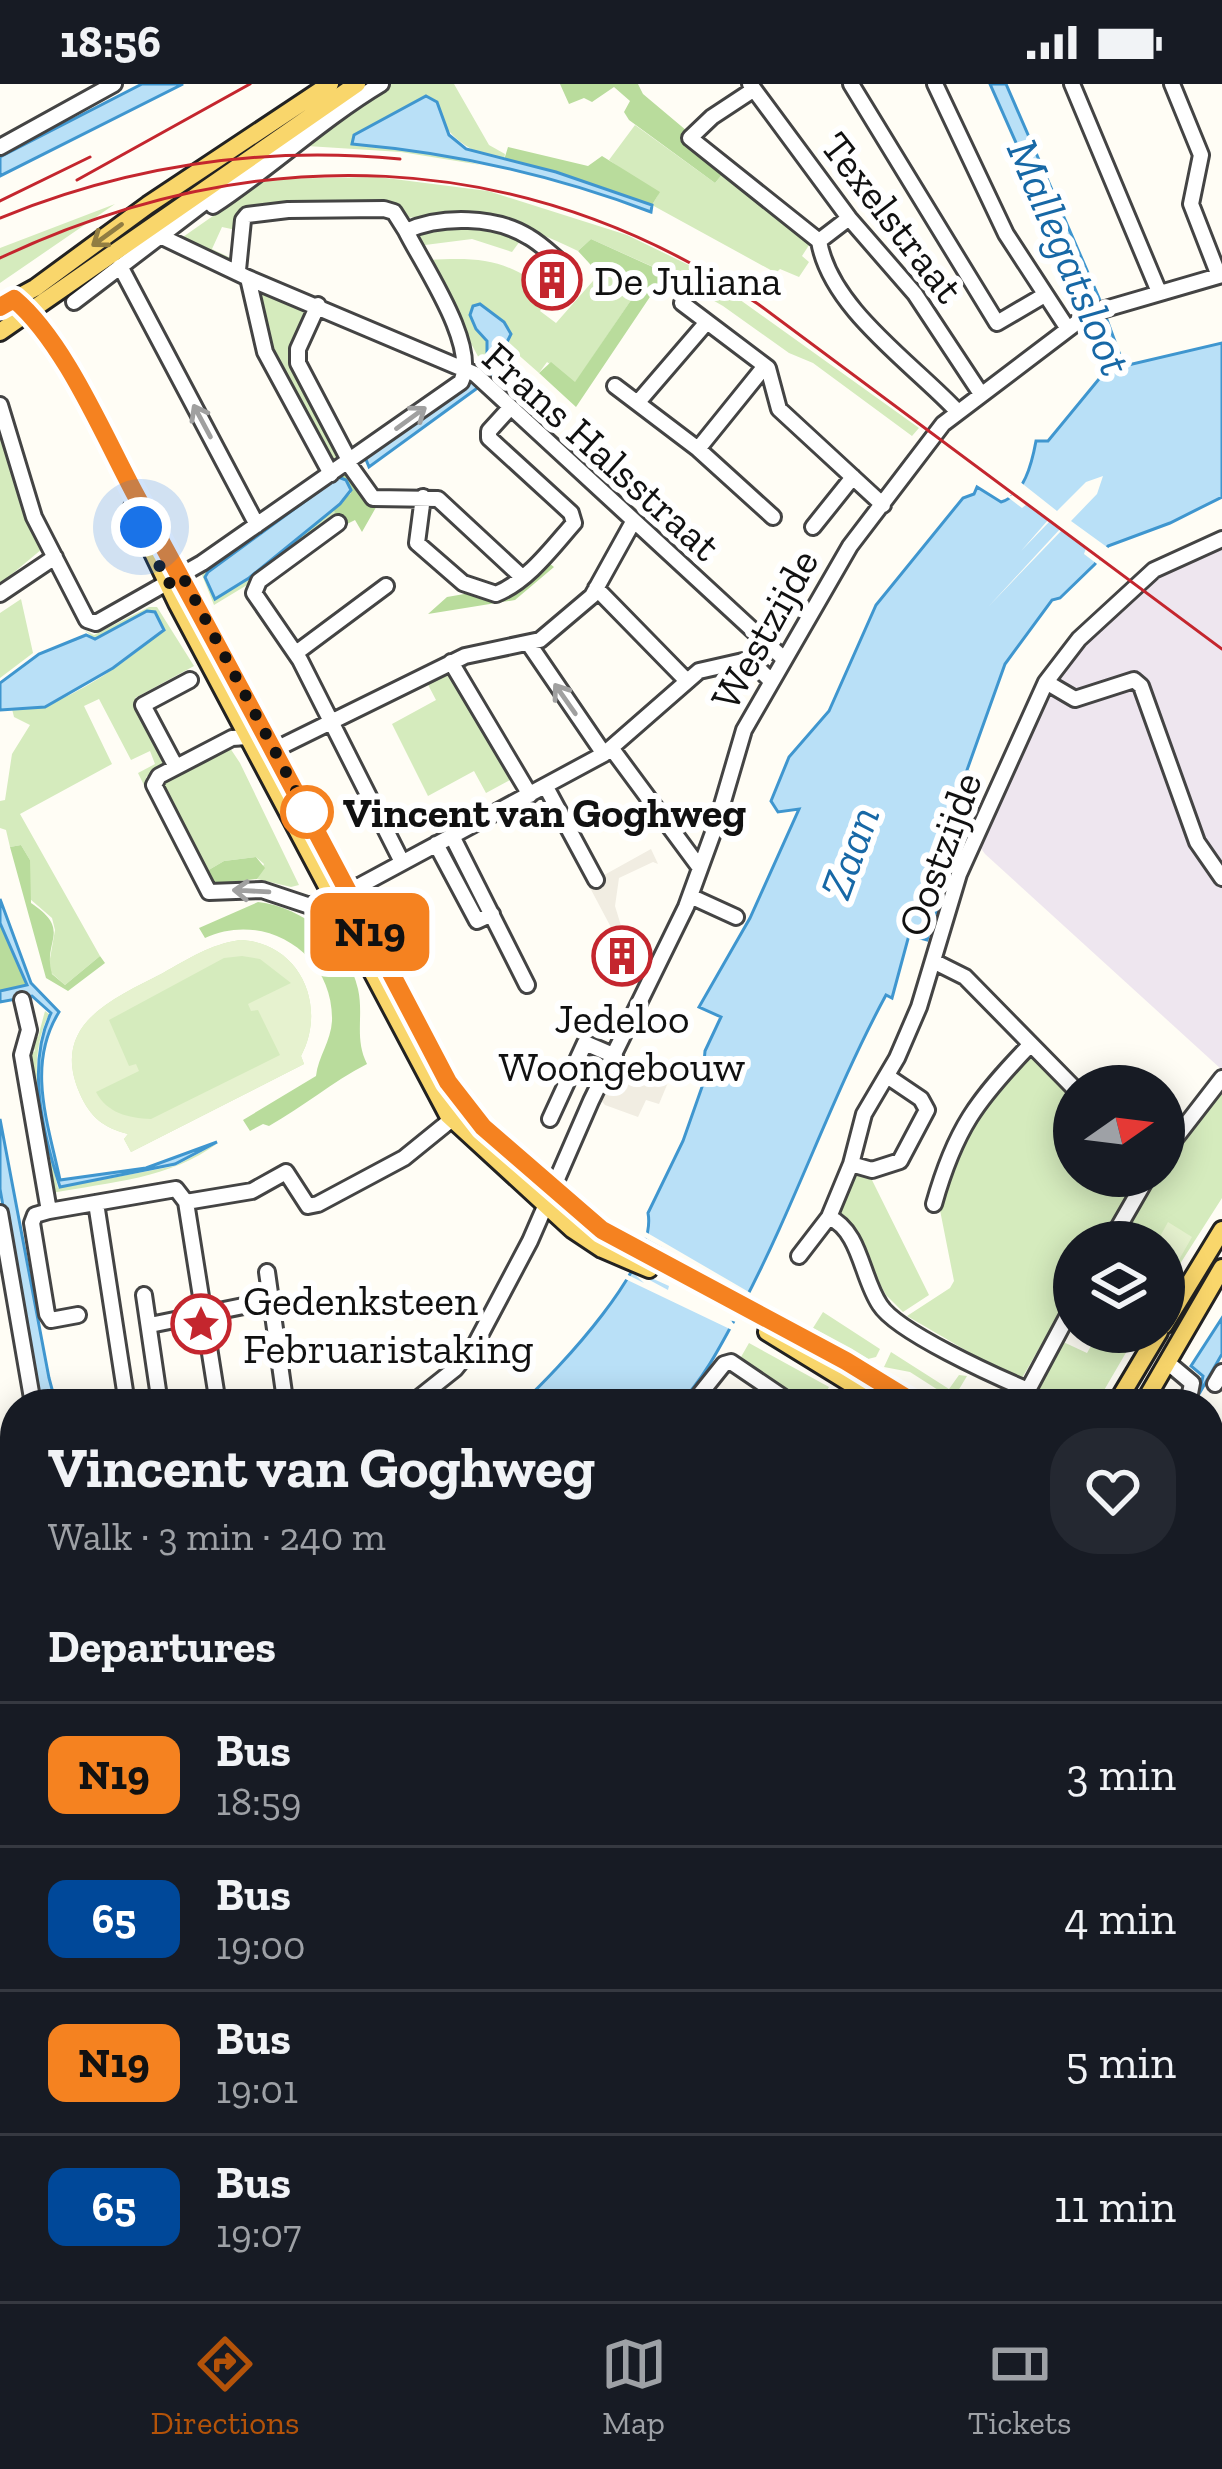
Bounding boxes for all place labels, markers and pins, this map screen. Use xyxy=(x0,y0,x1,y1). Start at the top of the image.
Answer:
building icon: De Juliana xyxy=(521,249,583,311)
place label: De Juliana xyxy=(594,255,782,306)
marker: Vincent van Goghweg xyxy=(282,787,332,837)
place label: Vincent van Goghweg xyxy=(343,787,746,838)
building icon: Jedeloo Woongebouw xyxy=(591,925,653,987)
place label: Jedeloo Woongebouw xyxy=(499,993,745,1092)
place label: Gedenksteen Februaristaking xyxy=(243,1275,534,1374)
place icon: Gedenksteen Februaristaking xyxy=(170,1293,232,1355)

